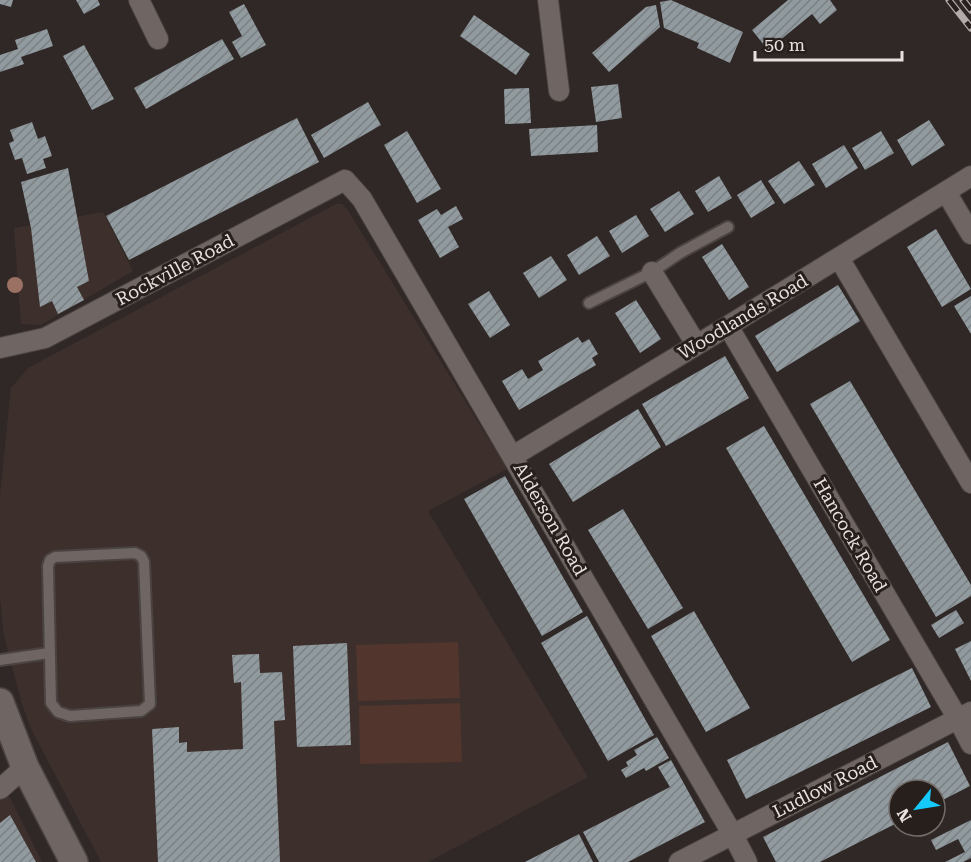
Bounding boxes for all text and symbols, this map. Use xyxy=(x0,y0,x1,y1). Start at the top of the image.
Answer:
scale bar xyxy=(755,24,902,62)
text: 50 m xyxy=(764,34,805,55)
street label: Rockville Road xyxy=(112,229,238,309)
street label: Woodlands Road xyxy=(674,269,812,363)
street label: Alderson Road xyxy=(510,458,592,579)
street label: Hancock Road xyxy=(809,474,892,596)
street label: Ludlow Road xyxy=(769,751,881,822)
north arrow xyxy=(887,778,947,838)
text: N xyxy=(893,805,916,825)

